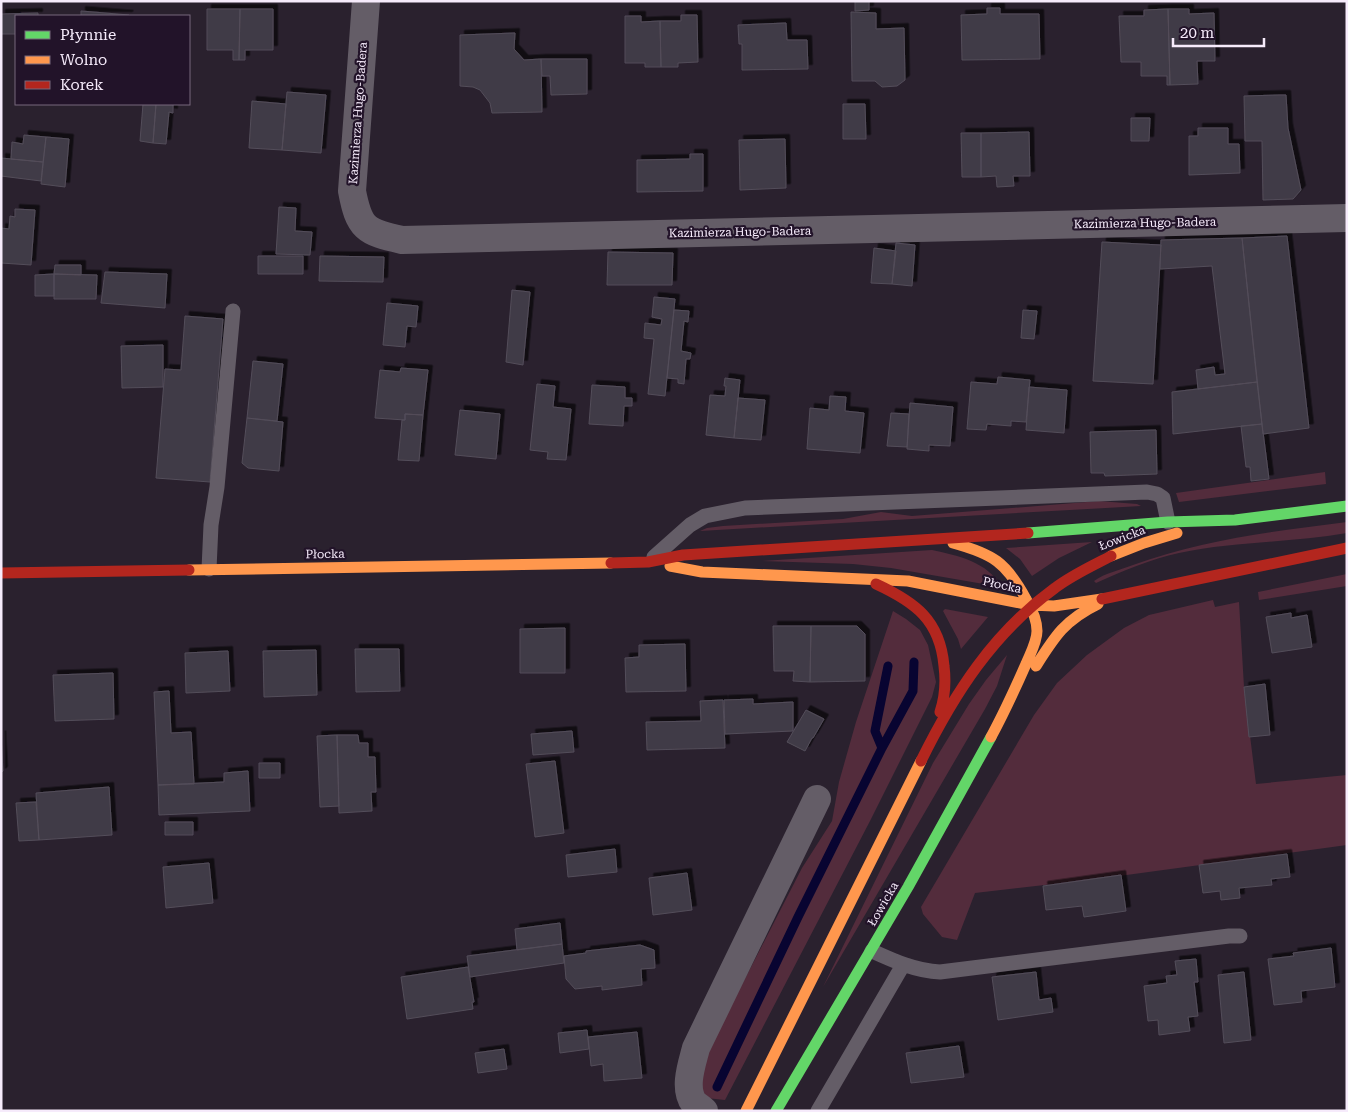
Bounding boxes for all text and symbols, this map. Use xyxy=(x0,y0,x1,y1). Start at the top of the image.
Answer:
legend xyxy=(15,15,190,105)
scale bar xyxy=(1173,15,1264,47)
text: 20 m xyxy=(1180,24,1215,42)
text: Płynnie xyxy=(60,26,116,44)
street label: Kazimierza Hugo-Badera xyxy=(346,41,370,185)
text: Wolno xyxy=(60,51,107,69)
text: Korek xyxy=(60,76,104,94)
street label: Kazimierza Hugo-Badera xyxy=(1074,215,1217,231)
street label: Kazimierza Hugo-Badera xyxy=(669,224,812,240)
street label: Łowicka xyxy=(1097,523,1148,553)
street label: Płocka xyxy=(305,547,345,561)
street label: Płocka xyxy=(981,574,1023,596)
street label: Łowicka xyxy=(865,879,901,929)

